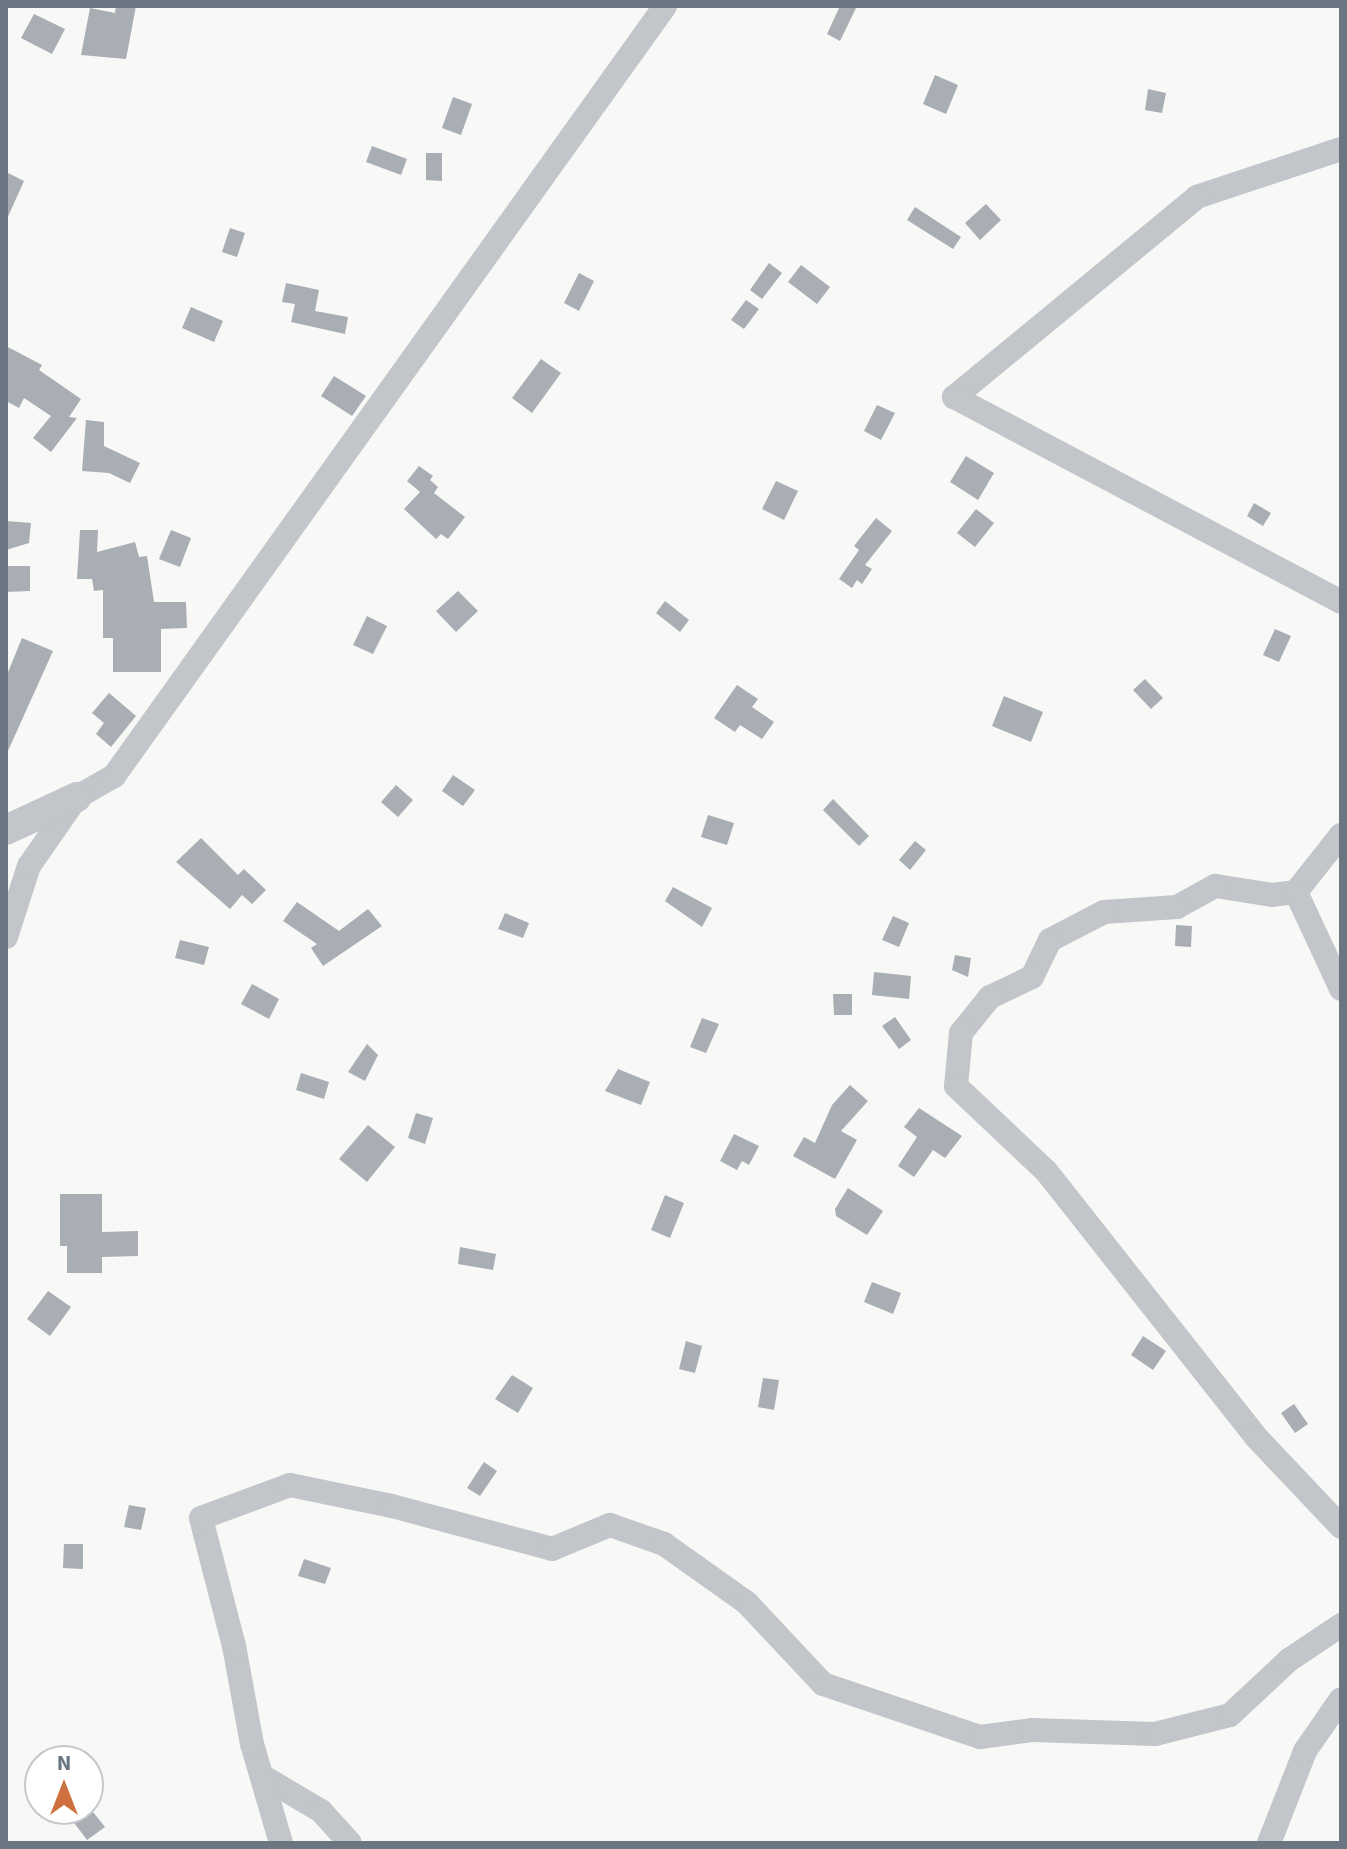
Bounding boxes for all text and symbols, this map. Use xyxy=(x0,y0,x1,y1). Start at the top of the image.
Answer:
north arrow xyxy=(24,1745,104,1825)
text: N xyxy=(57,1747,71,1779)

